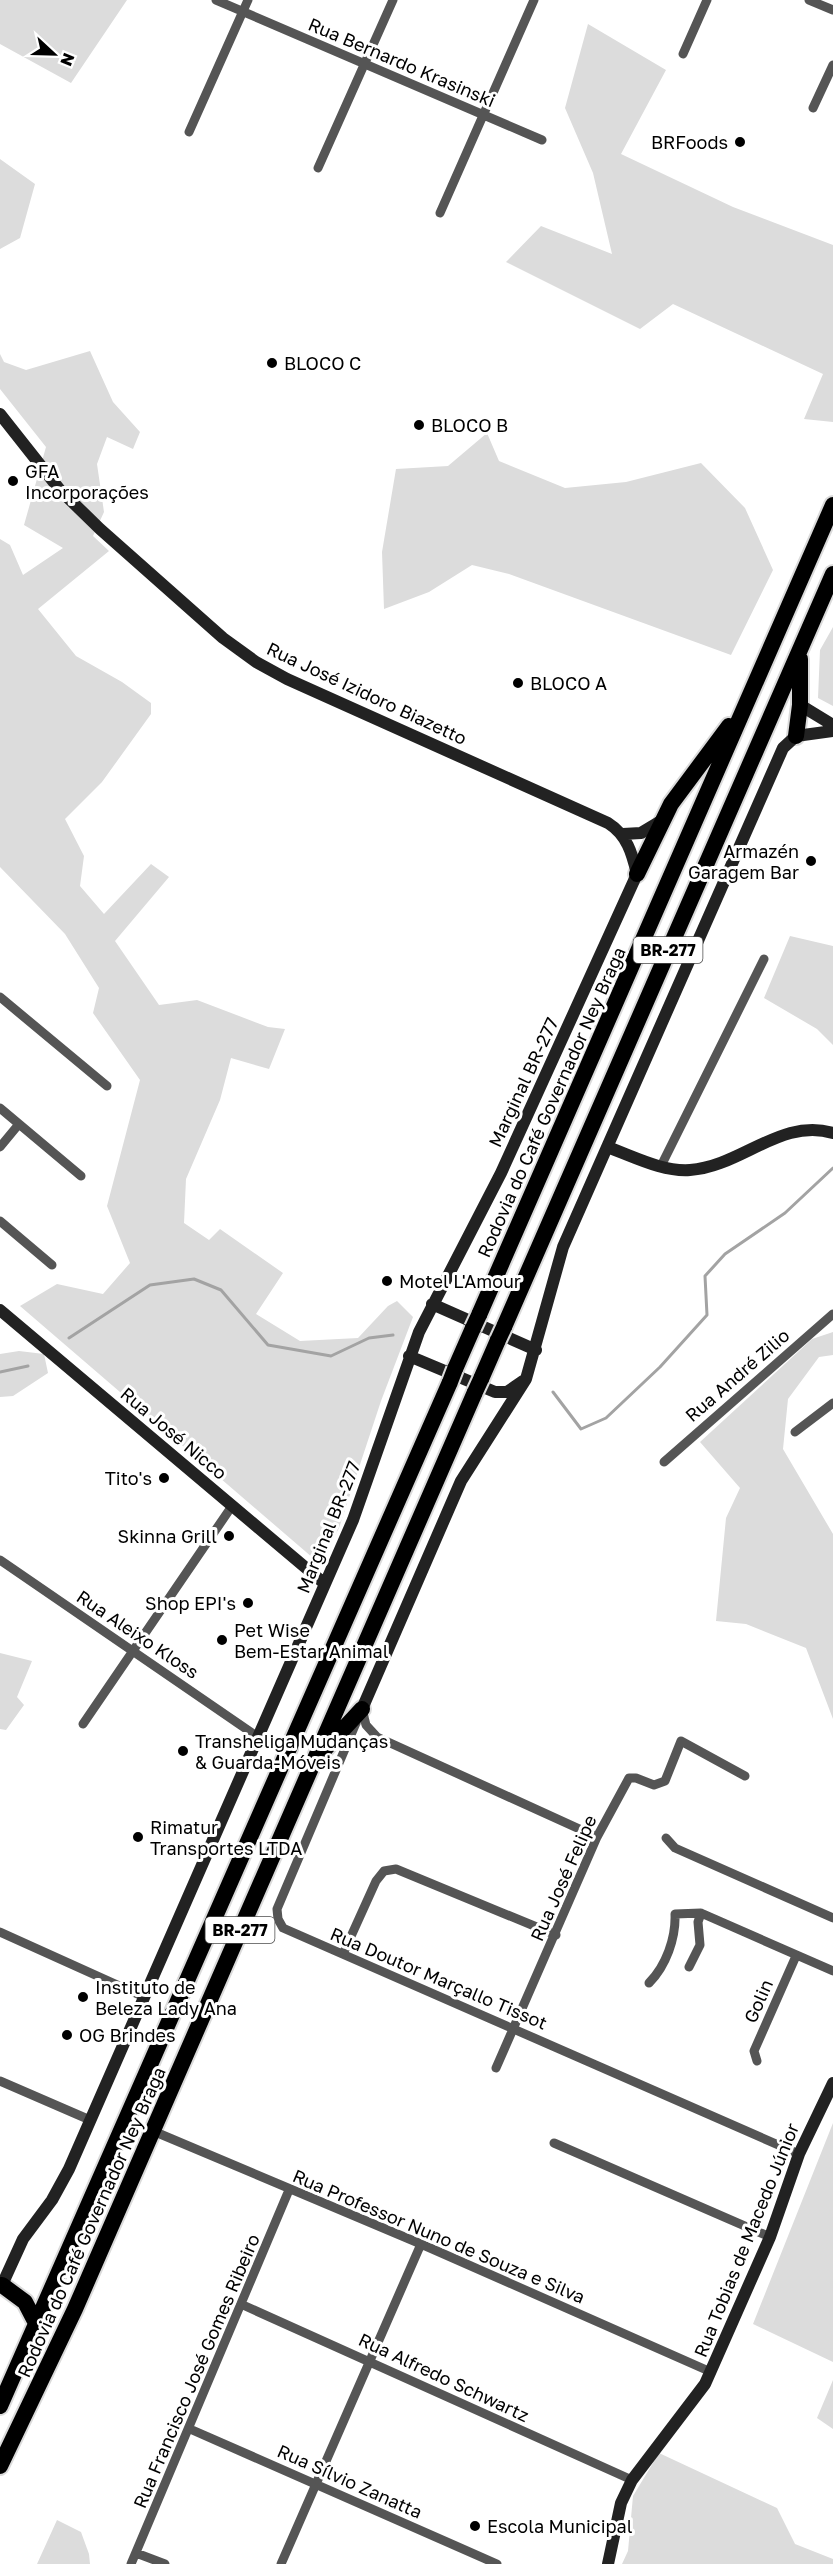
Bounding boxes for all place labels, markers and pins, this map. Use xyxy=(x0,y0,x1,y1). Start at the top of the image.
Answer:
place label: BRFoods xyxy=(651,131,728,153)
marker: BRFoods xyxy=(733,135,747,149)
place label: BLOCO C xyxy=(284,352,361,374)
marker: BLOCO C xyxy=(265,356,279,370)
place label: BLOCO B xyxy=(431,414,508,436)
marker: BLOCO B xyxy=(412,418,426,432)
place label: GFA Incorporações xyxy=(25,460,149,503)
marker: GFA Incorporações xyxy=(6,474,20,488)
place label: BLOCO A xyxy=(530,672,607,694)
marker: BLOCO A xyxy=(511,676,525,690)
place label: Armazén Garagem Bar xyxy=(688,840,799,883)
marker: Armazén Garagem Bar xyxy=(804,854,818,868)
place label: Motel L'Amour xyxy=(399,1270,521,1292)
marker: Motel L'Amour xyxy=(380,1274,394,1288)
place label: Tito's xyxy=(105,1467,152,1489)
marker: Tito's xyxy=(157,1471,171,1485)
place label: Skinna Grill xyxy=(118,1525,217,1547)
marker: Skinna Grill xyxy=(222,1529,236,1543)
place label: Shop EPI's xyxy=(145,1592,236,1614)
marker: Shop EPI's xyxy=(241,1596,255,1610)
place label: Pet Wise Bem-Estar Animal xyxy=(234,1619,389,1662)
marker: Pet Wise Bem-Estar Animal xyxy=(215,1633,229,1647)
place label: Transheliga Mudanças & Guarda-Móveis xyxy=(195,1730,388,1773)
marker: Transheliga Mudanças & Guarda-Móveis xyxy=(176,1744,190,1758)
place label: Rimatur Transportes LTDA xyxy=(150,1816,302,1859)
marker: Rimatur Transportes LTDA xyxy=(131,1830,145,1844)
place label: Instituto de Beleza Lady Ana xyxy=(95,1976,237,2019)
marker: Instituto de Beleza Lady Ana xyxy=(76,1990,90,2004)
place label: OG Brindes xyxy=(79,2024,176,2046)
marker: OG Brindes xyxy=(60,2028,74,2042)
place label: Escola Municipal xyxy=(487,2515,633,2537)
marker: Escola Municipal xyxy=(468,2519,482,2533)

